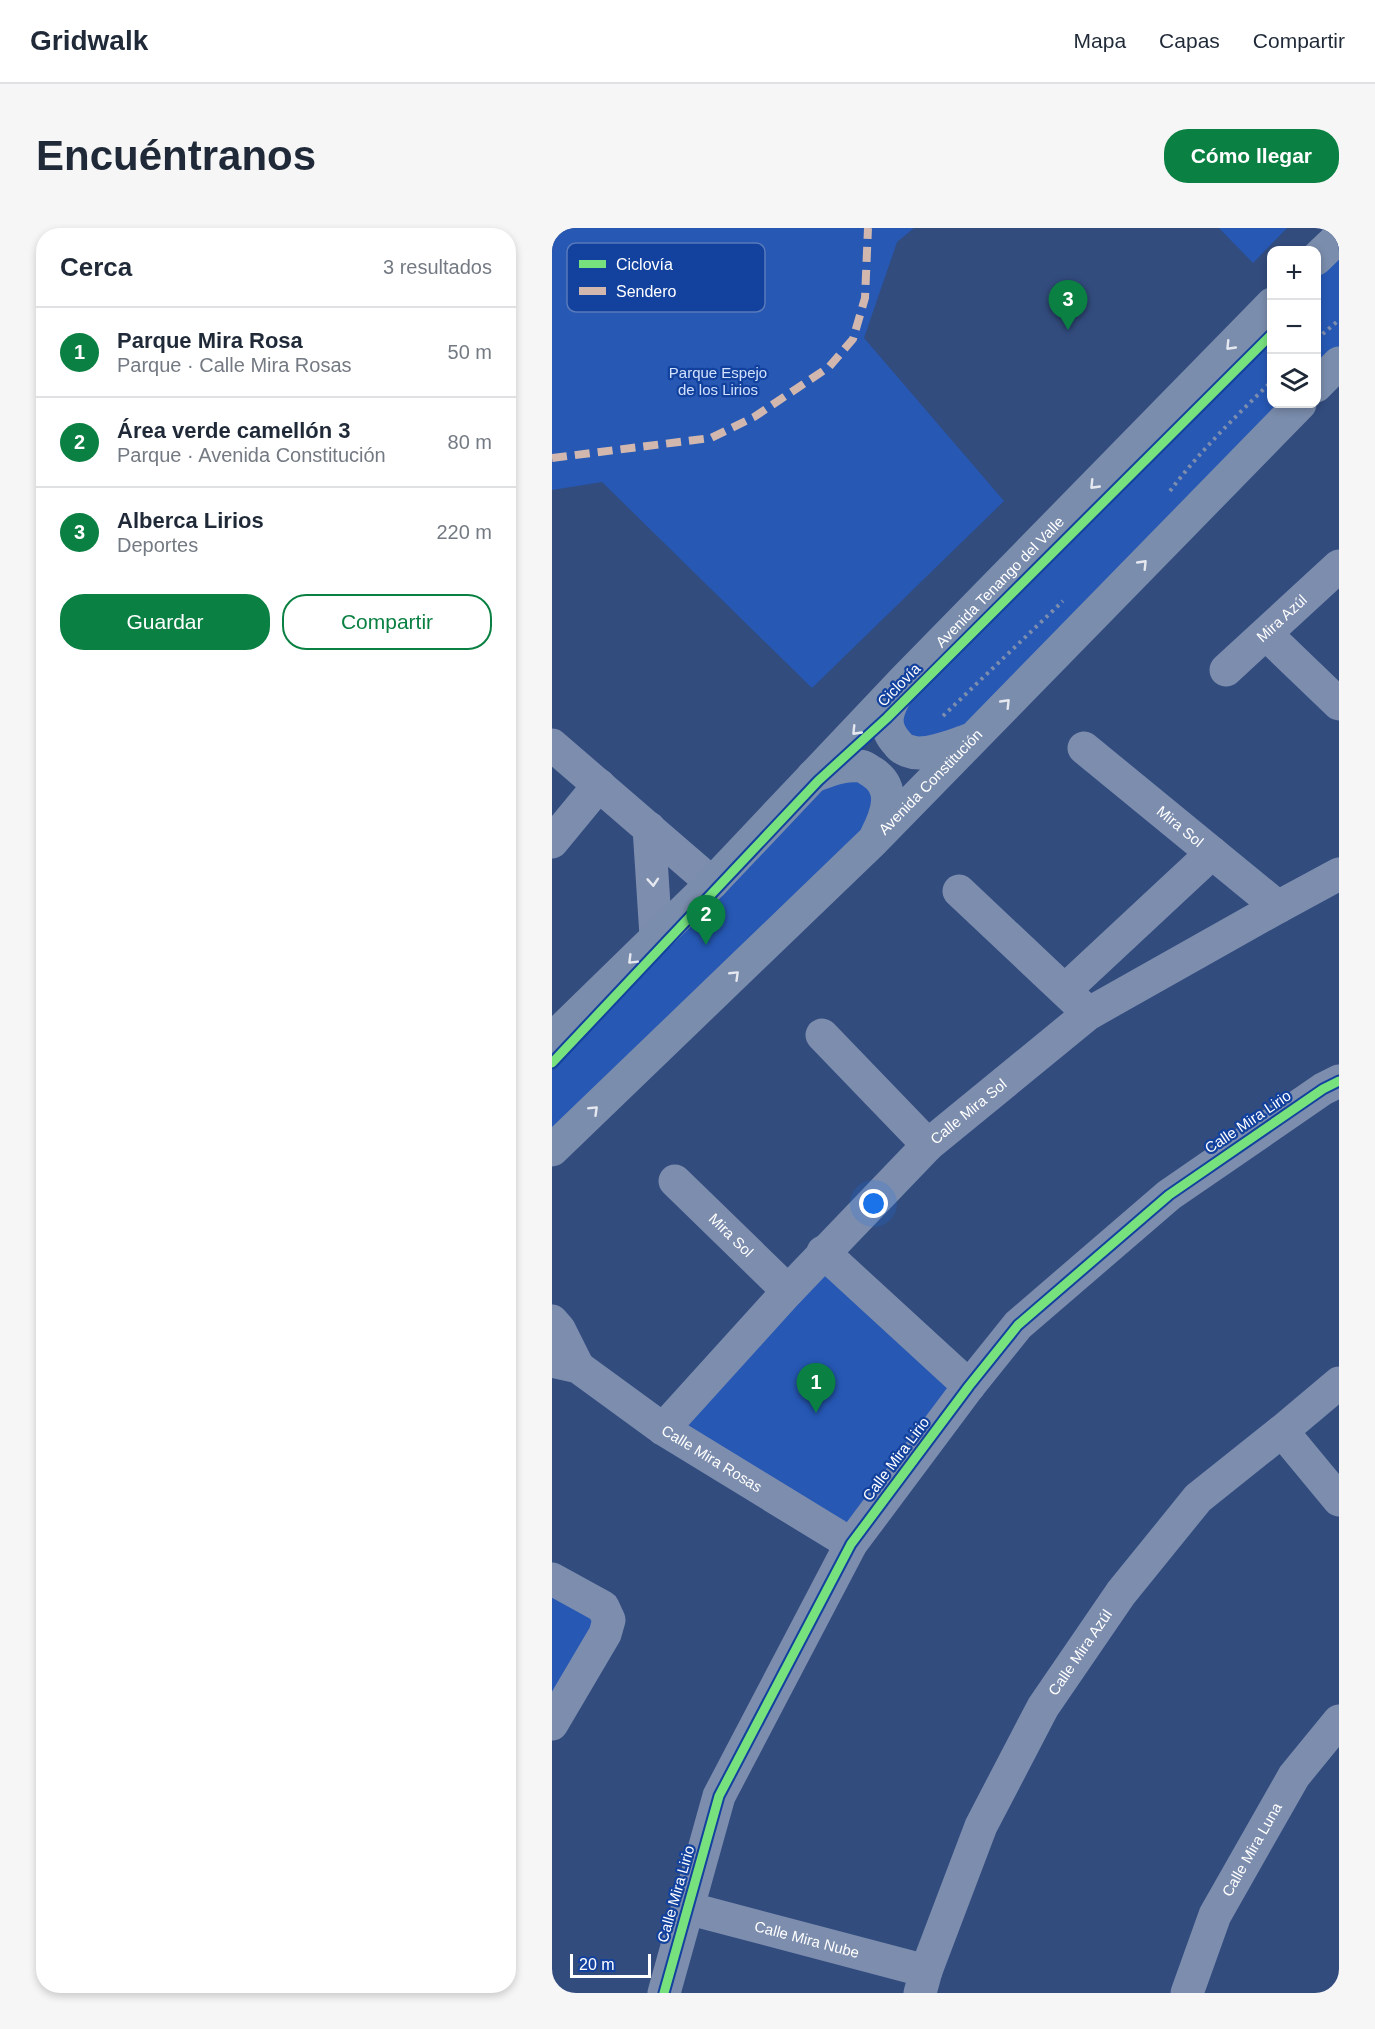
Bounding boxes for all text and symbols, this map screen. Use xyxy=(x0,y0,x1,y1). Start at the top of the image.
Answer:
text: Gridwalk xyxy=(30,25,148,56)
text: Mapa xyxy=(1074,29,1126,52)
text: Capas xyxy=(1159,29,1220,52)
text: Compartir xyxy=(1253,29,1345,52)
button: Cómo llegar xyxy=(1164,129,1339,183)
text: Encuéntranos xyxy=(36,132,316,179)
legend xyxy=(567,243,765,312)
map controls xyxy=(1267,246,1321,408)
button: + xyxy=(1267,246,1321,300)
text: Cerca xyxy=(60,252,132,282)
text: 3 resultados xyxy=(383,256,492,278)
text: Ciclovía xyxy=(616,256,673,273)
pin: 3 xyxy=(1048,280,1088,330)
text: Sendero xyxy=(616,283,677,300)
button: − xyxy=(1267,300,1321,354)
text: Parque Mira Rosa xyxy=(117,328,303,353)
one-way arrow xyxy=(1227,338,1238,349)
text: 1 xyxy=(74,341,85,363)
text: 50 m xyxy=(448,341,492,363)
text: Parque · Calle Mira Rosas xyxy=(117,354,352,376)
button: layers xyxy=(1267,354,1321,408)
park label: Parque Espejo de los Lirios xyxy=(669,364,767,398)
text: Área verde camellón 3 xyxy=(117,418,351,443)
text: 2 xyxy=(74,431,85,453)
text: 80 m xyxy=(448,431,492,453)
text: Parque · Avenida Constitución xyxy=(117,444,386,466)
one-way arrow xyxy=(1091,478,1102,489)
text: Alberca Lirios xyxy=(117,508,264,533)
street label: Avenida Tenango del Valle xyxy=(932,513,1067,651)
text: 3 xyxy=(74,521,85,543)
text: 220 m xyxy=(436,521,492,543)
text: Deportes xyxy=(117,534,198,556)
one-way arrow xyxy=(1135,560,1146,571)
street label: Mira Azúl xyxy=(1253,591,1310,645)
button: Guardar xyxy=(60,594,270,650)
button: Compartir xyxy=(282,594,492,650)
street label: Ciclovía xyxy=(874,659,924,710)
one-way arrow xyxy=(999,700,1010,710)
one-way arrow xyxy=(852,724,863,734)
street label: Avenida Constitución xyxy=(875,725,986,838)
street label: Mira Sol xyxy=(1154,802,1207,850)
one-way arrow xyxy=(646,878,659,887)
pin: 2 xyxy=(686,896,726,945)
one-way arrow xyxy=(628,953,639,964)
one-way arrow xyxy=(727,971,738,982)
street label: Calle Mira Sol xyxy=(927,1075,1010,1148)
street label: Calle Mira Lirio xyxy=(1202,1087,1294,1157)
one-way arrow xyxy=(588,1106,598,1117)
your location xyxy=(859,1189,888,1218)
street label: Mira Sol xyxy=(706,1210,757,1260)
pin: 1 xyxy=(796,1364,836,1413)
street label: Calle Mira Lirio xyxy=(859,1414,932,1504)
street label: Calle Mira Rosas xyxy=(659,1421,765,1495)
street label: Calle Mira Azúl xyxy=(1045,1606,1115,1698)
street label: Calle Mira Luna xyxy=(1218,1799,1285,1899)
street label: Calle Mira Lirio xyxy=(654,1843,697,1944)
street label: Calle Mira Nube xyxy=(753,1917,861,1961)
scale bar xyxy=(570,1951,651,1978)
text: 20 m xyxy=(579,1956,615,1973)

